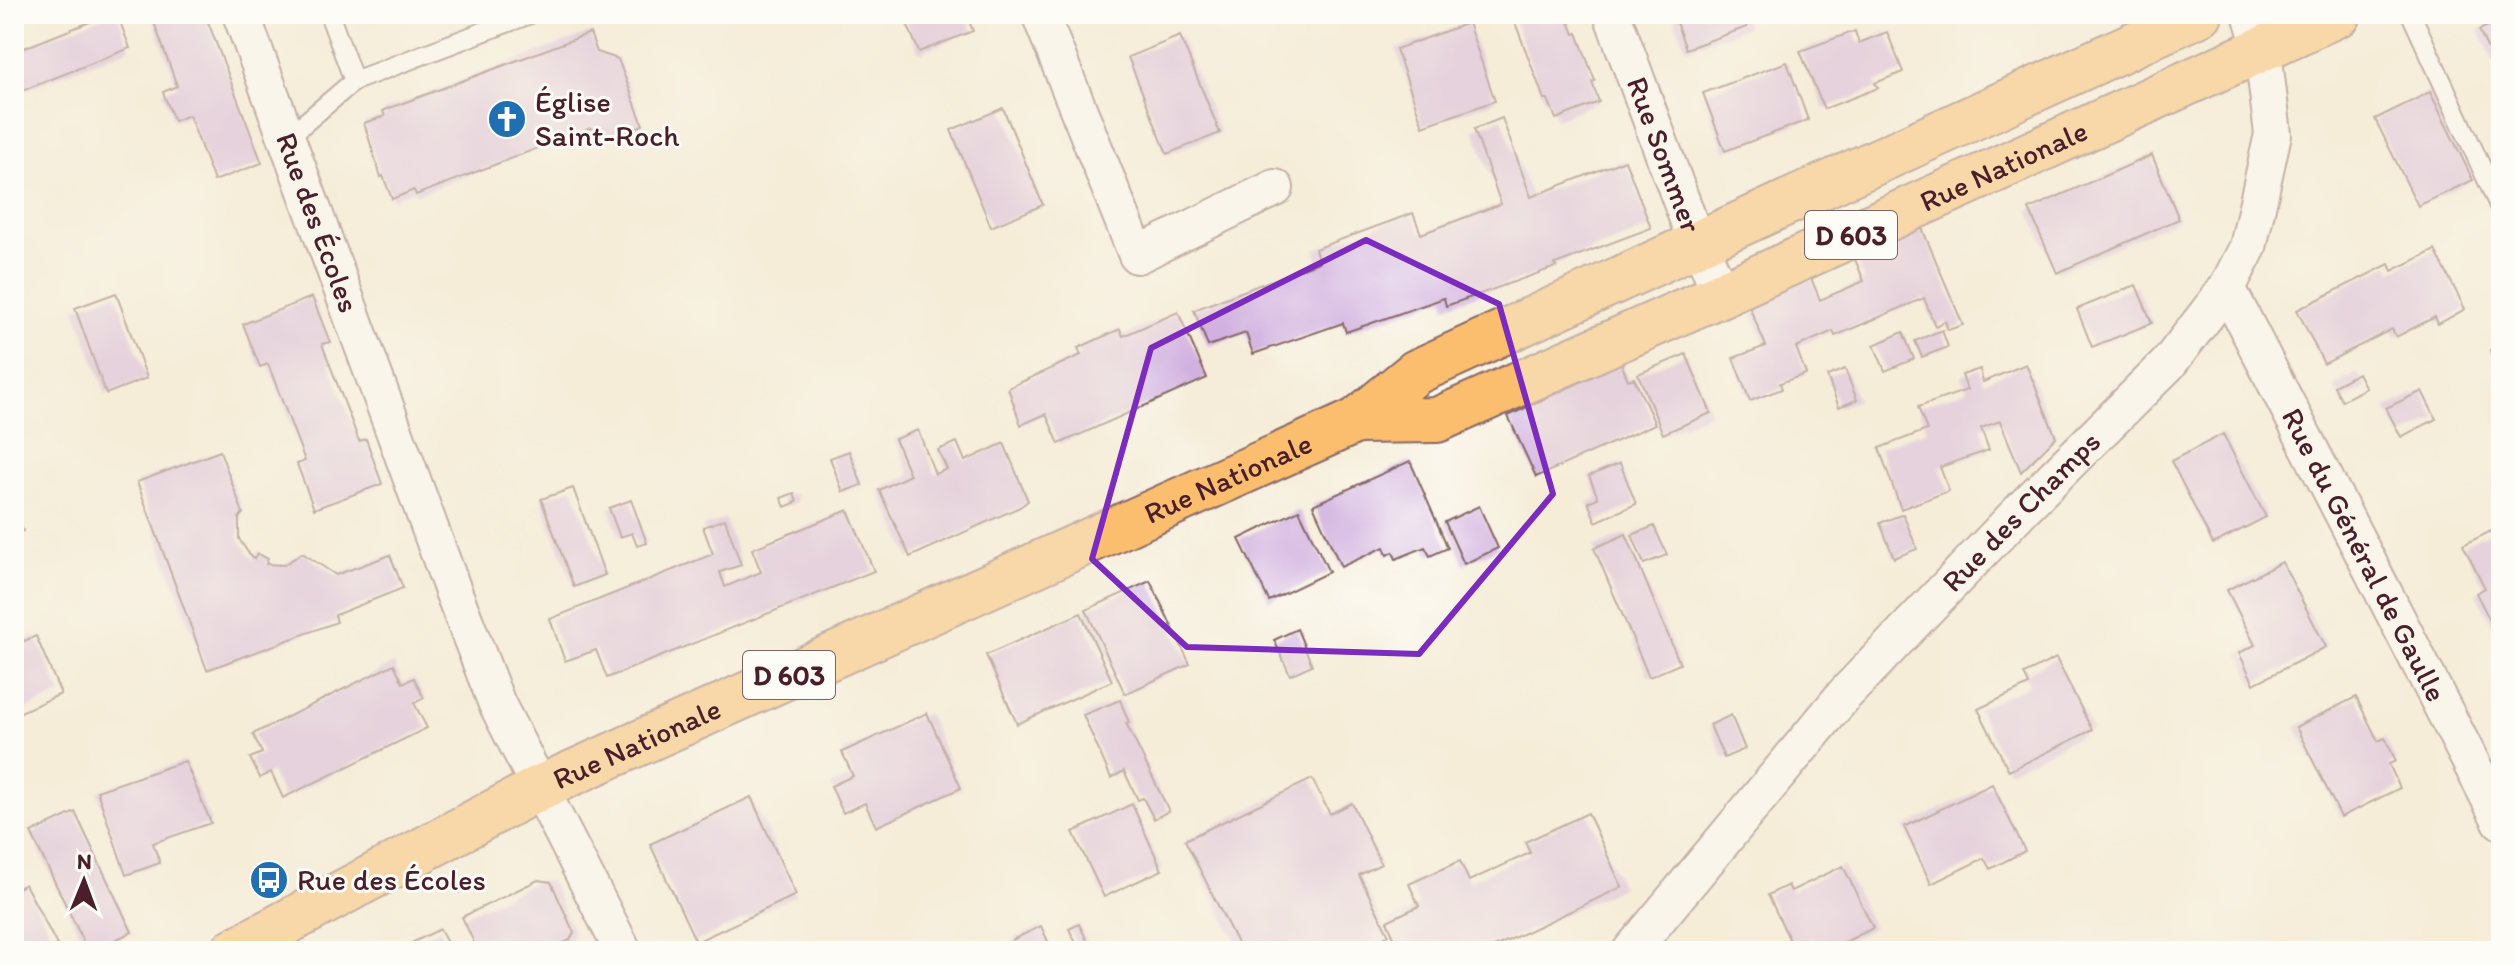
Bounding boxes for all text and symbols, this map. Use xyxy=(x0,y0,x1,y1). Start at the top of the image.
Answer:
street label: Rue Sommer xyxy=(1619,71,1710,238)
place label: Église Saint-Roch xyxy=(535,83,679,154)
church icon: Église Saint-Roch xyxy=(486,98,528,140)
street label: Rue Nationale xyxy=(1914,112,2093,220)
street label: Rue des Écoles xyxy=(268,127,368,317)
road number: D 603 xyxy=(1805,211,1897,259)
street label: Rue du Général de Gaulle xyxy=(2274,402,2455,708)
street label: Rue des Champs xyxy=(1934,423,2108,600)
street label: Rue Nationale xyxy=(1138,424,1318,532)
road number: D 603 xyxy=(743,651,835,699)
street label: Rue Nationale xyxy=(547,690,726,797)
north arrow xyxy=(44,841,124,921)
text: N xyxy=(77,848,92,875)
bus stop icon: Rue des Écoles xyxy=(248,859,290,901)
place label: Rue des Écoles xyxy=(297,861,486,898)

